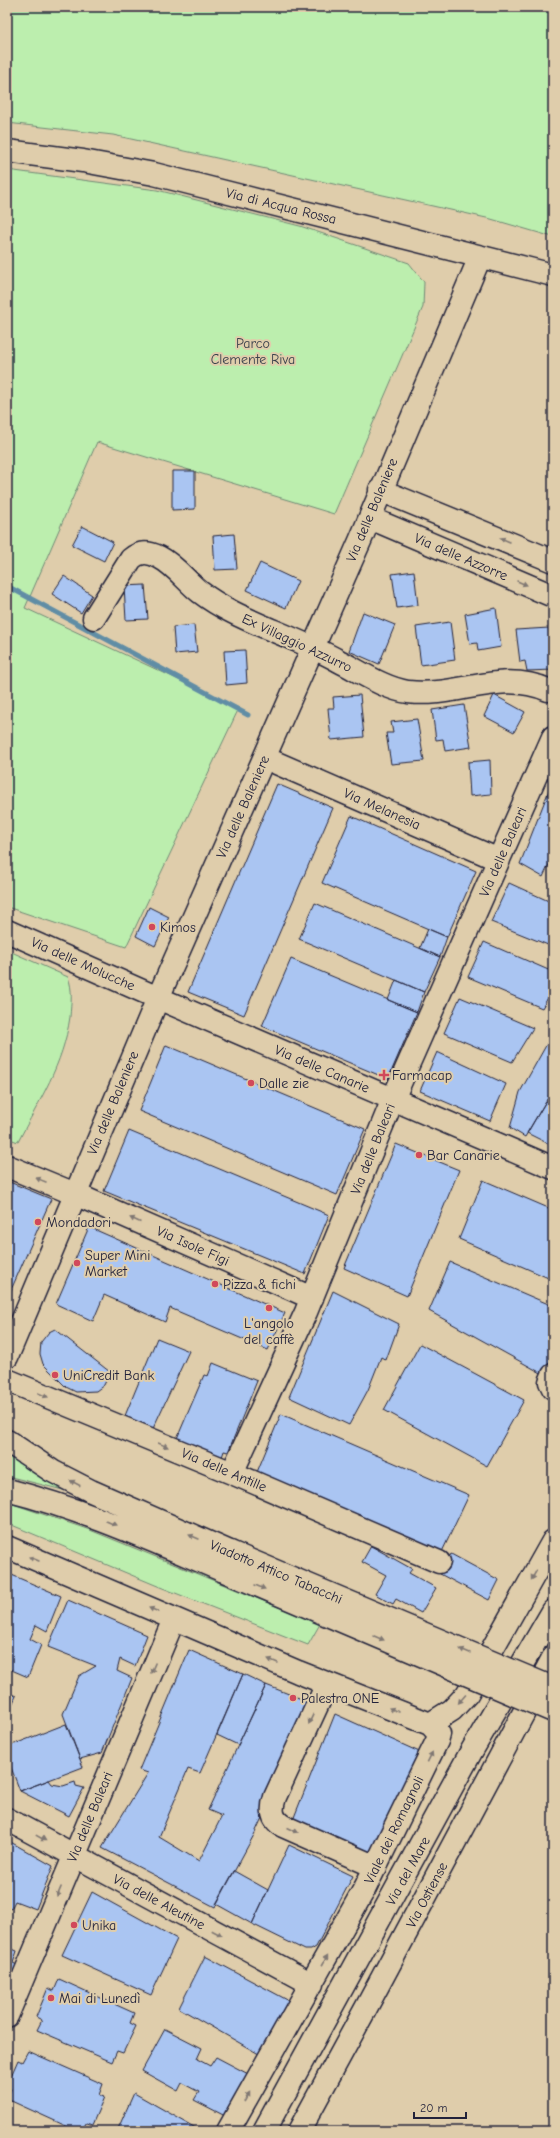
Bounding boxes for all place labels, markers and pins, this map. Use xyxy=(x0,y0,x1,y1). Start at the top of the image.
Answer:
place label: Kimos xyxy=(160,919,196,936)
marker: Kimos xyxy=(147,922,157,932)
place label: Farmacap xyxy=(392,1067,452,1084)
marker: Farmacap xyxy=(379,1070,389,1080)
place label: Dalle zie xyxy=(259,1075,309,1092)
marker: Dalle zie xyxy=(246,1078,256,1088)
place label: Bar Canarie xyxy=(427,1147,500,1164)
marker: Bar Canarie xyxy=(414,1150,424,1160)
place label: Mondadori xyxy=(46,1214,111,1231)
marker: Mondadori xyxy=(33,1217,43,1227)
place label: Super Mini Market xyxy=(85,1247,150,1280)
marker: Super Mini Market xyxy=(72,1258,82,1268)
place label: Pizza & fichi xyxy=(223,1276,296,1293)
marker: Pizza & fichi xyxy=(210,1279,220,1289)
marker: L'angolo del caffè xyxy=(264,1303,274,1313)
place label: L'angolo del caffè xyxy=(244,1315,294,1348)
place label: UniCredit Bank xyxy=(63,1367,154,1384)
marker: UniCredit Bank xyxy=(50,1370,60,1380)
place label: Palestra ONE xyxy=(301,1690,379,1707)
marker: Palestra ONE xyxy=(288,1693,298,1703)
place label: Unika xyxy=(82,1917,116,1934)
marker: Unika xyxy=(69,1920,79,1930)
place label: Mai di Lunedì xyxy=(59,1990,140,2007)
marker: Mai di Lunedì xyxy=(46,1993,56,2003)

